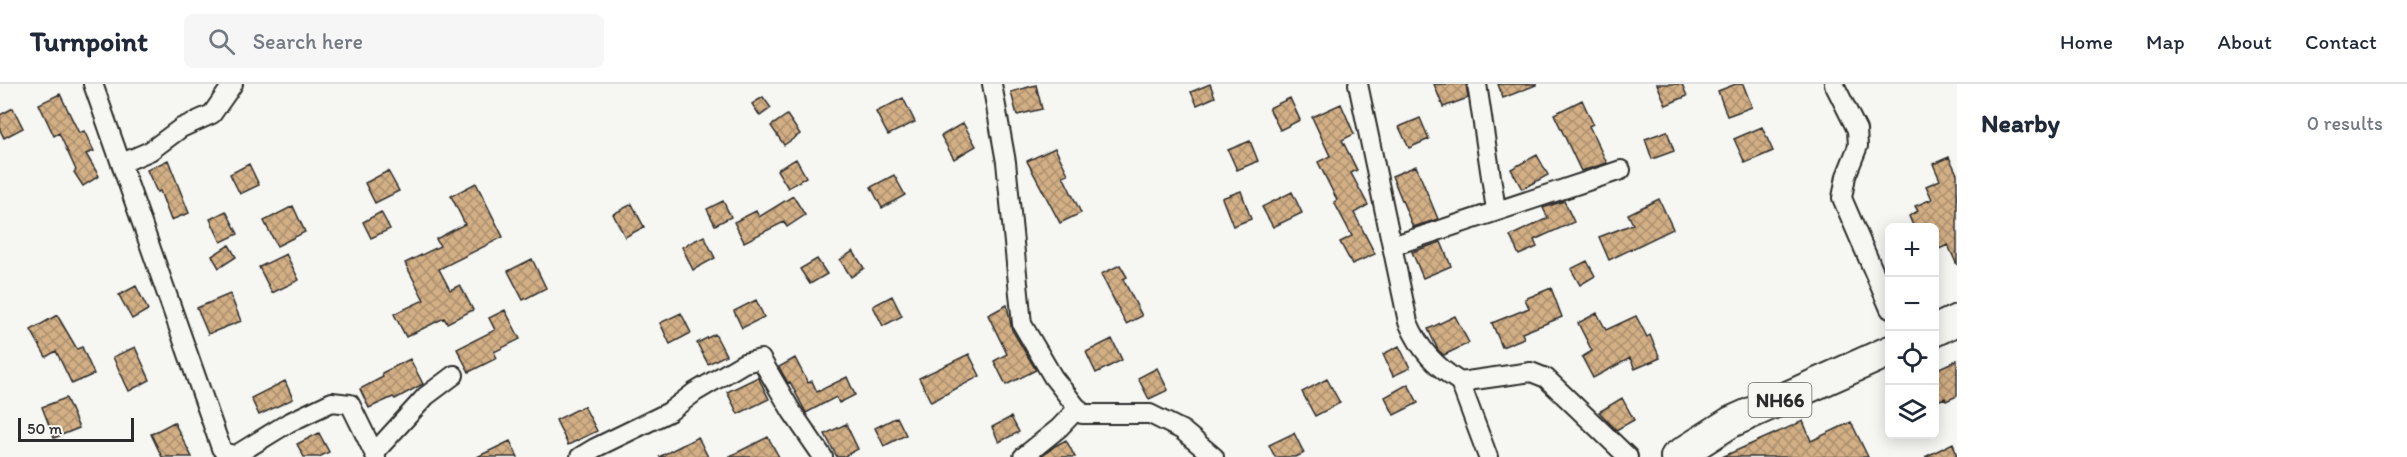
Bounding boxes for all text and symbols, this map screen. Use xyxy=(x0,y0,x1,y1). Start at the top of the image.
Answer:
search box xyxy=(184,14,604,68)
text: Turnpoint xyxy=(30,24,148,58)
icon: search xyxy=(205,25,238,58)
text: Search here xyxy=(253,28,363,55)
text: Home xyxy=(2060,29,2113,54)
text: Map xyxy=(2146,29,2185,54)
text: About xyxy=(2218,29,2272,54)
text: Contact xyxy=(2305,29,2377,54)
text: Nearby xyxy=(1981,107,2060,139)
text: 0 results xyxy=(2307,111,2383,135)
map controls xyxy=(1885,223,1939,439)
button: + xyxy=(1885,223,1939,277)
button: − xyxy=(1885,277,1939,331)
button: locate xyxy=(1885,331,1939,385)
road number: NH66 xyxy=(1748,383,1812,417)
button: layers xyxy=(1885,385,1939,439)
scale bar xyxy=(18,415,134,442)
text: 50 m xyxy=(27,419,62,438)

